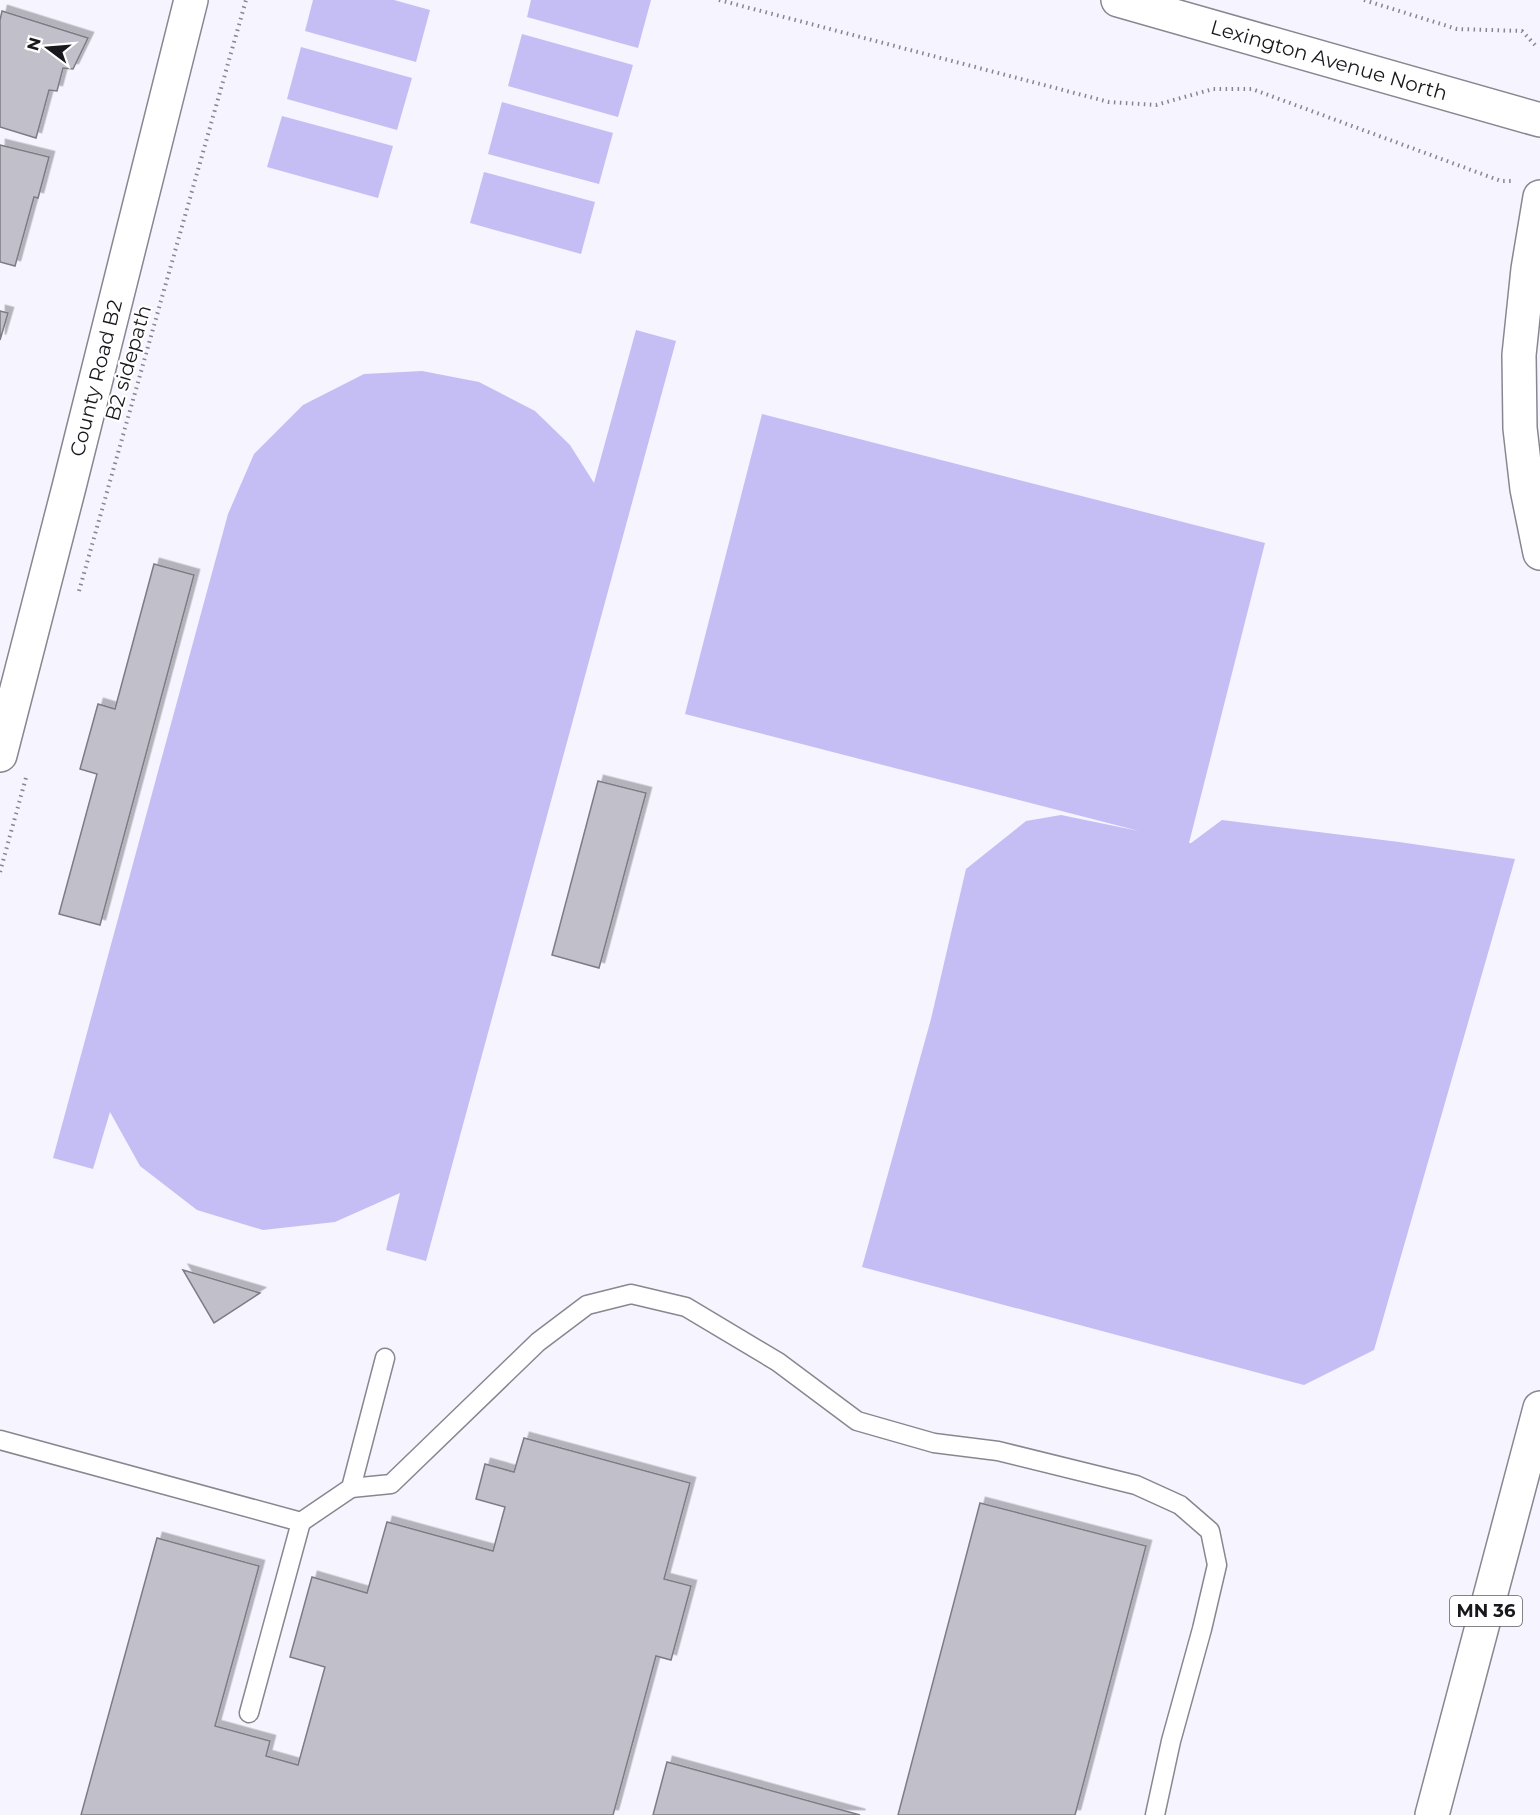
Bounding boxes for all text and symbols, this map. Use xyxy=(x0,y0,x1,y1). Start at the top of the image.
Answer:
street label: Lexington Avenue North xyxy=(1208,15,1450,105)
north arrow xyxy=(18,18,78,78)
text: N xyxy=(23,35,45,53)
street label: County Road B2 xyxy=(65,297,127,459)
street label: B2 sidepath xyxy=(100,302,156,424)
road number: MN 36 xyxy=(1450,1596,1522,1626)

